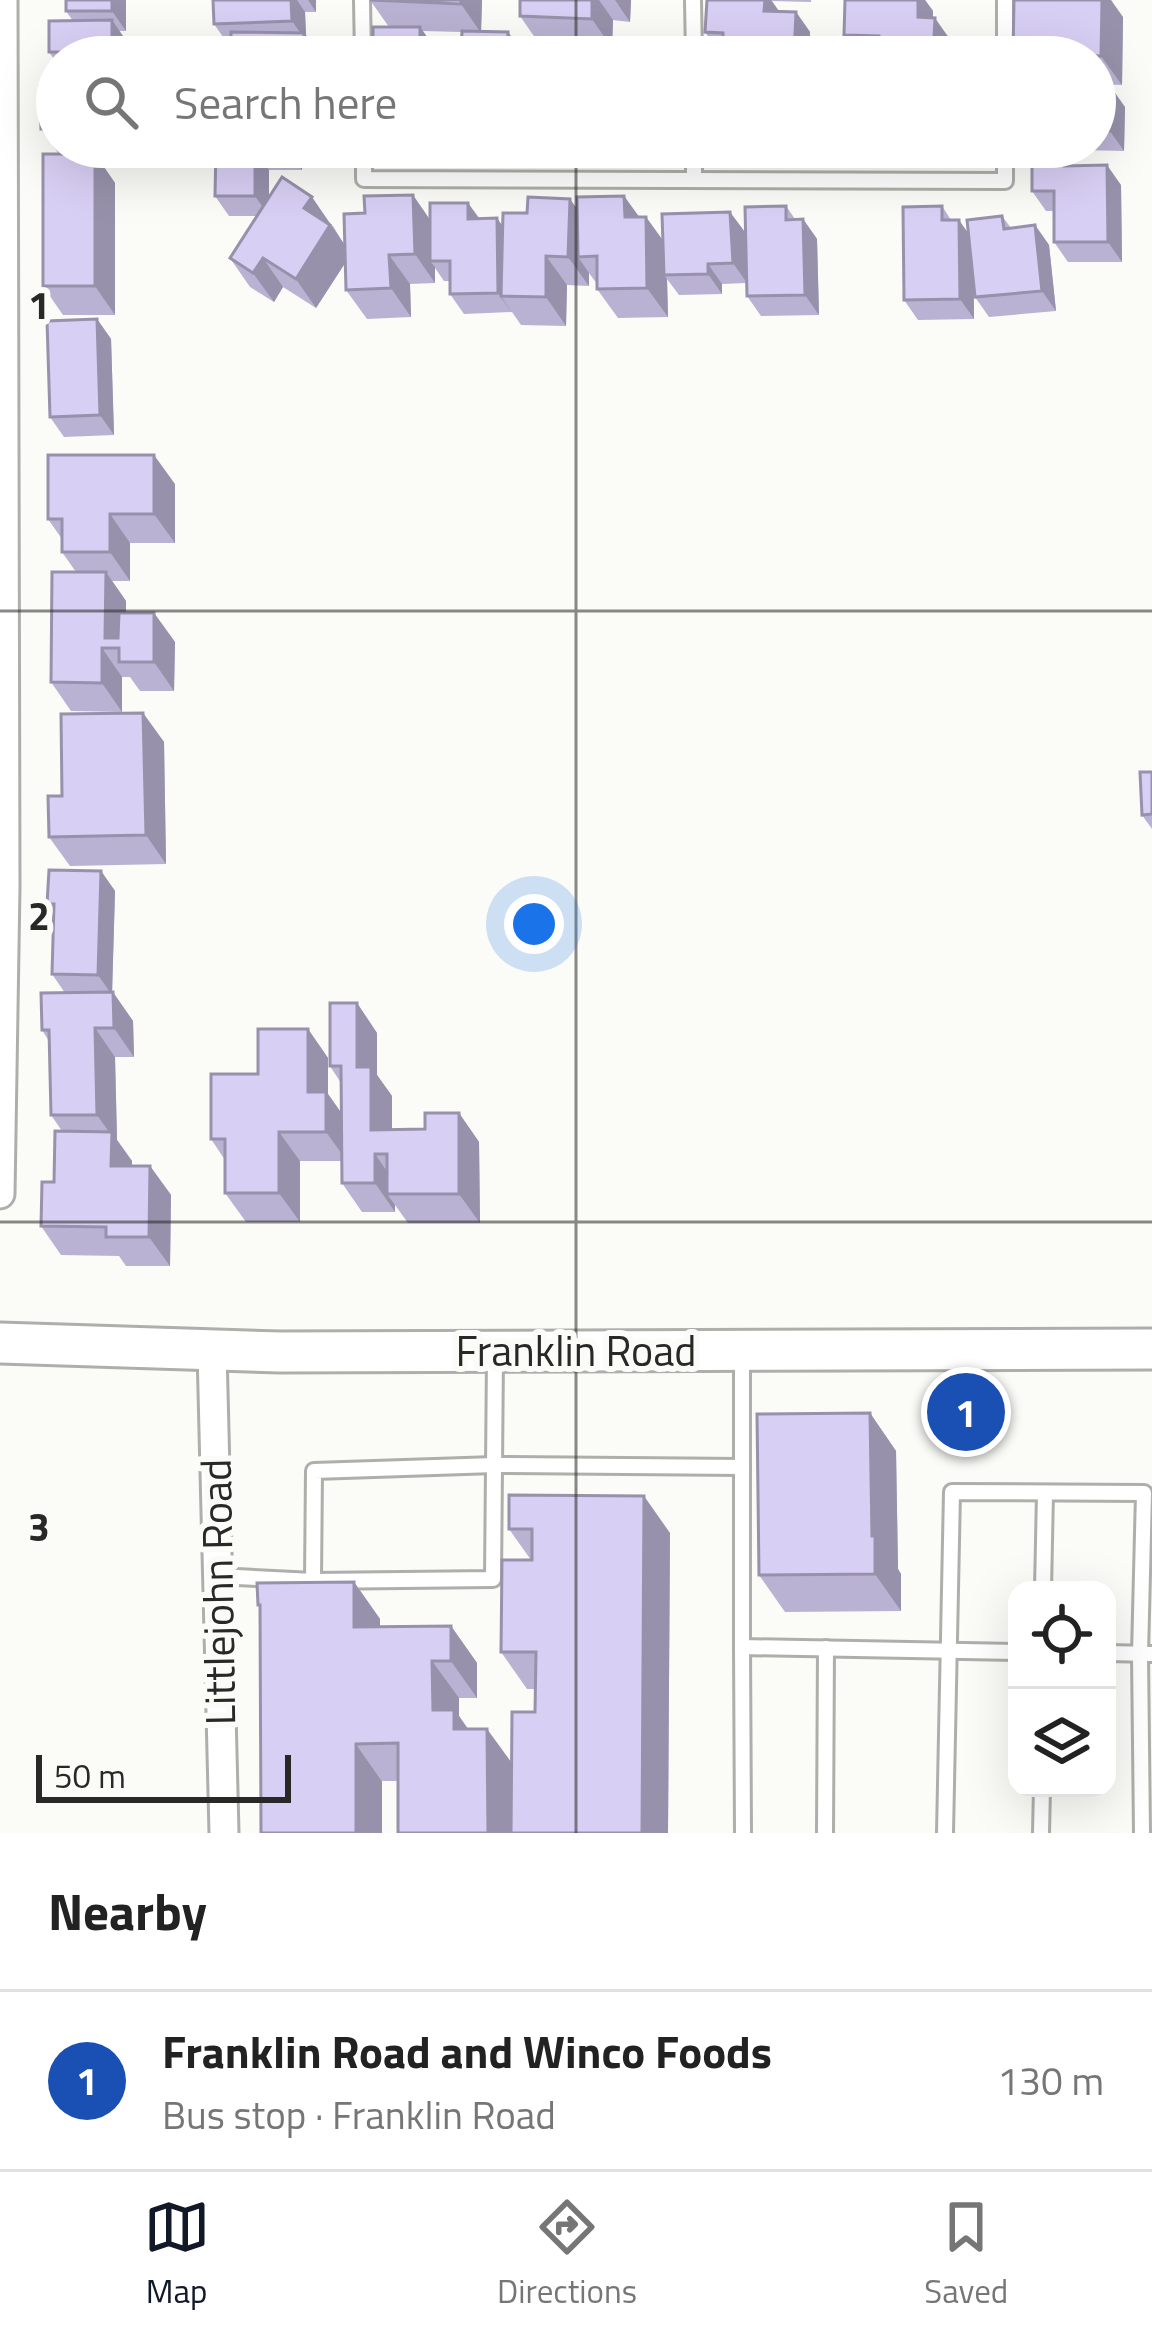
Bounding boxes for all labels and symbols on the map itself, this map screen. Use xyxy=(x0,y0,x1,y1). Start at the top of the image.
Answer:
text: 1 xyxy=(28,275,50,334)
text: 2 xyxy=(28,886,50,945)
your location xyxy=(504,894,564,954)
street label: Franklin Road xyxy=(455,1318,697,1382)
pin: 1 xyxy=(927,1367,1005,1457)
street label: Littlejohn Road xyxy=(183,1458,251,1726)
text: 3 xyxy=(28,1497,50,1556)
scale bar xyxy=(36,1749,291,1802)

